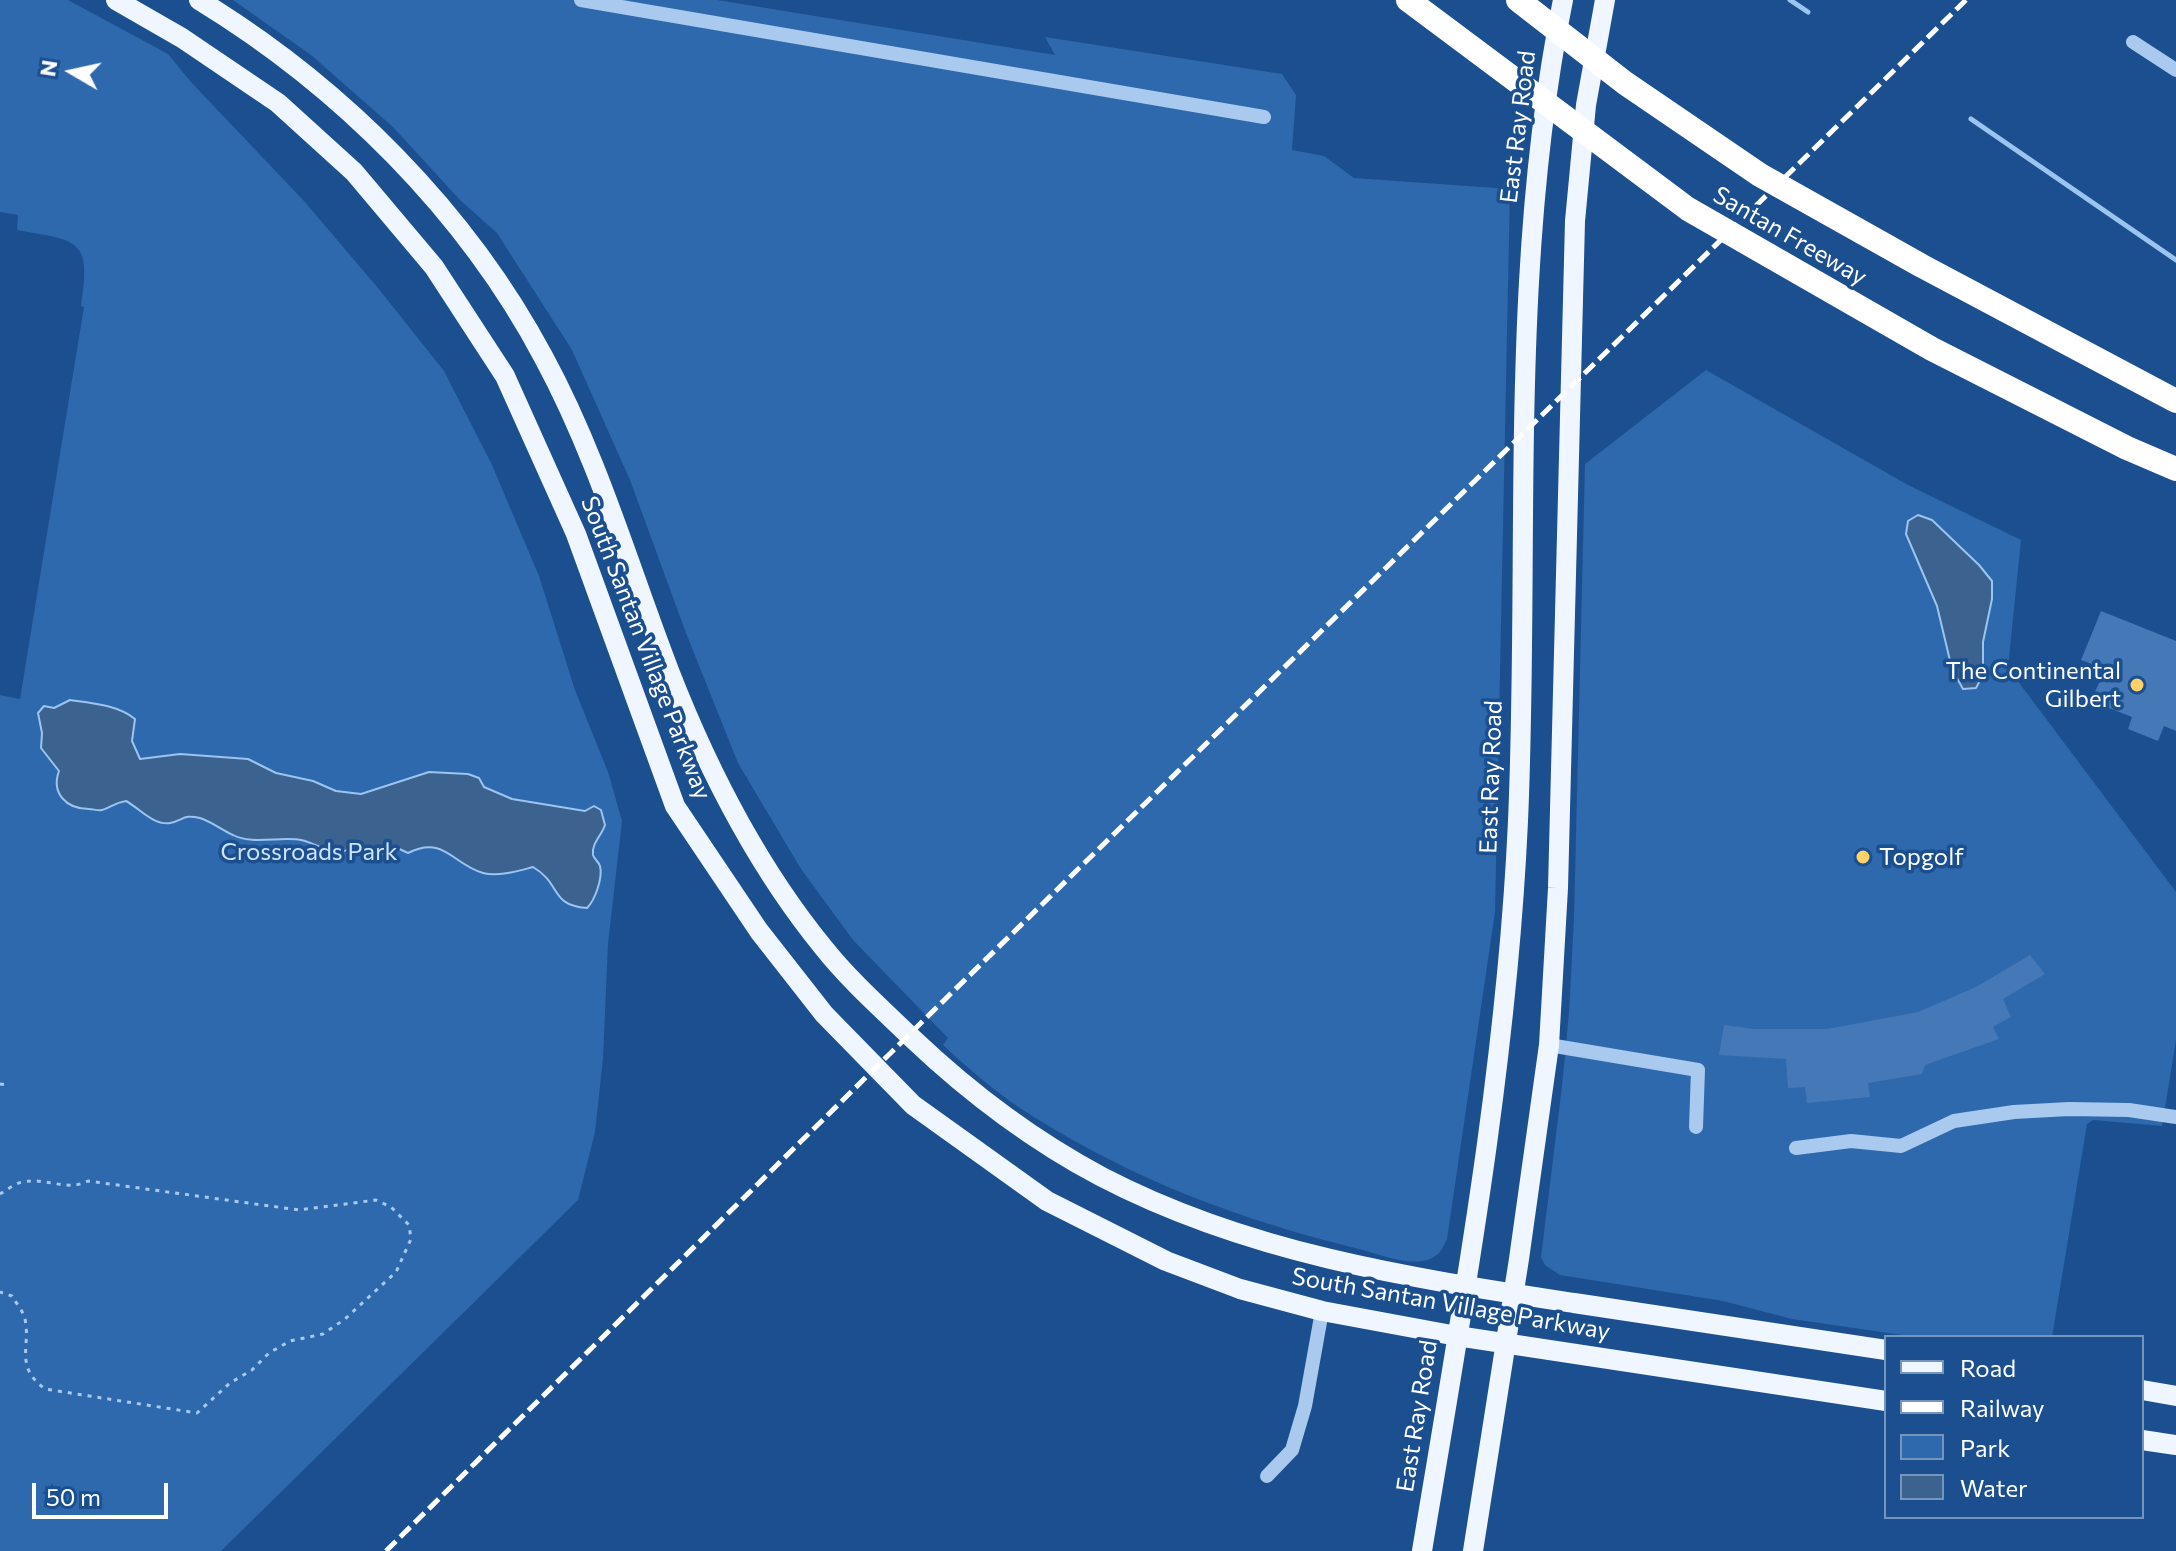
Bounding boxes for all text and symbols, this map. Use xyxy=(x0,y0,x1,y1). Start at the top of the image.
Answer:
north arrow xyxy=(32,32,112,112)
street label: East Ray Road xyxy=(1494,49,1542,205)
text: N xyxy=(33,58,62,78)
street label: Santan Freeway xyxy=(1708,180,1872,292)
street label: South Santan Village Parkway xyxy=(575,492,717,804)
place label: The Continental Gilbert xyxy=(1945,657,2121,713)
marker: The Continental Gilbert xyxy=(2128,676,2146,694)
street label: East Ray Road xyxy=(1474,700,1508,854)
park label: Crossroads Park xyxy=(220,838,398,866)
place label: Topgolf xyxy=(1879,843,1964,871)
marker: Topgolf xyxy=(1854,848,1872,866)
street label: South Santan Village Parkway xyxy=(1290,1262,1612,1346)
legend xyxy=(1884,1335,2144,1519)
street label: East Ray Road xyxy=(1391,1338,1443,1494)
text: Road xyxy=(1960,1353,2016,1382)
text: Railway xyxy=(1960,1393,2045,1422)
text: Park xyxy=(1960,1433,2010,1462)
scale bar xyxy=(36,1467,172,1517)
text: Water xyxy=(1960,1473,2028,1502)
text: 50 m xyxy=(46,1482,101,1511)

